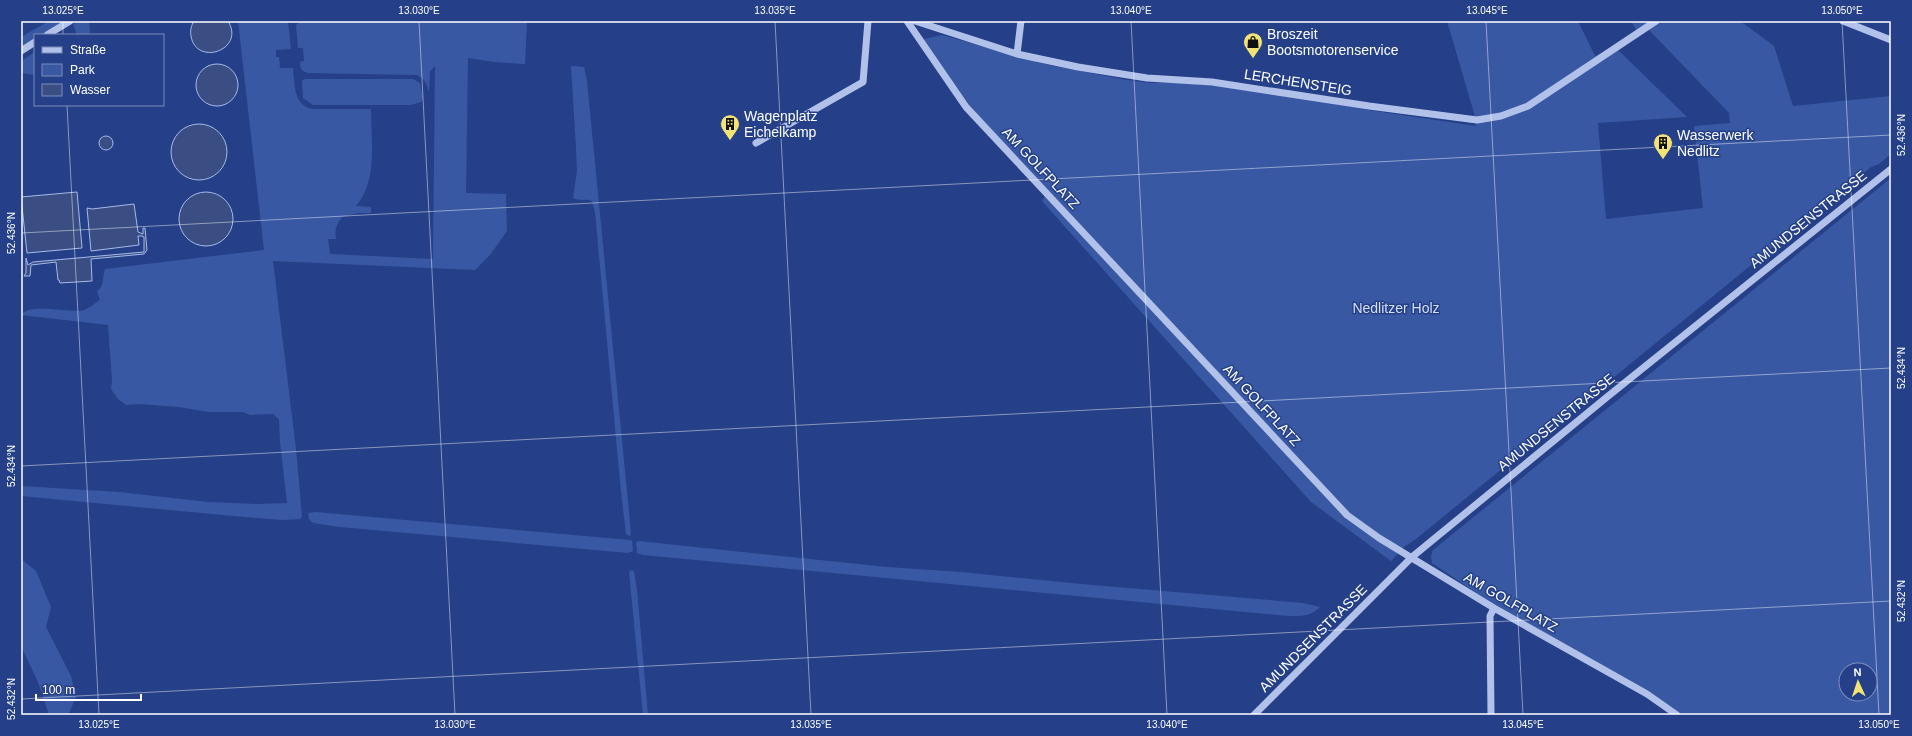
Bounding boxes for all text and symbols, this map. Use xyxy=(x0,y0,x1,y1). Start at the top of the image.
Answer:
text: 13.025°E xyxy=(42,5,84,16)
text: 13.030°E xyxy=(398,5,440,16)
text: 13.035°E xyxy=(754,5,796,16)
text: 13.040°E xyxy=(1110,5,1152,16)
text: 13.045°E xyxy=(1466,5,1508,16)
text: 13.050°E xyxy=(1821,5,1863,16)
place label: Broszeit Bootsmotorenservice xyxy=(1267,26,1399,58)
shop icon: Broszeit Bootsmotorenservice xyxy=(1242,31,1264,59)
legend xyxy=(34,34,164,106)
text: Straße xyxy=(70,43,106,57)
text: Park xyxy=(70,63,96,77)
street label: LERCHENSTEIG xyxy=(1243,66,1353,98)
text: Wasser xyxy=(70,83,110,97)
place label: Wagenplatz Eichelkamp xyxy=(744,108,817,140)
building icon: Wagenplatz Eichelkamp xyxy=(719,113,741,141)
text: 52.436°N xyxy=(1896,114,1907,156)
street label: AM GOLFPLATZ xyxy=(999,124,1083,212)
place label: Wasserwerk Nedlitz xyxy=(1677,127,1754,159)
building icon: Wasserwerk Nedlitz xyxy=(1652,132,1674,160)
street label: AMUNDSENSTRASSE xyxy=(1746,167,1870,271)
text: 52.436°N xyxy=(6,212,17,254)
park label: Nedlitzer Holz xyxy=(1352,300,1440,316)
text: 52.434°N xyxy=(1896,347,1907,389)
street label: AM GOLFPLATZ xyxy=(1220,361,1304,449)
street label: AMUNDSENSTRASSE xyxy=(1494,370,1618,474)
text: 52.434°N xyxy=(6,445,17,487)
street label: AM GOLFPLATZ xyxy=(1461,569,1561,636)
text: 52.432°N xyxy=(1896,580,1907,622)
street label: AMUNDSENSTRASSE xyxy=(1256,581,1370,695)
north arrow xyxy=(1838,662,1878,702)
text: N xyxy=(1853,666,1862,678)
scale bar xyxy=(36,676,141,702)
text: 52.432°N xyxy=(6,678,17,720)
text: 100 m xyxy=(42,683,75,697)
text: 13.025°E xyxy=(78,719,120,730)
text: 13.030°E xyxy=(434,719,476,730)
text: 13.035°E xyxy=(790,719,832,730)
text: 13.040°E xyxy=(1146,719,1188,730)
text: 13.045°E xyxy=(1502,719,1544,730)
text: 13.050°E xyxy=(1858,719,1900,730)

